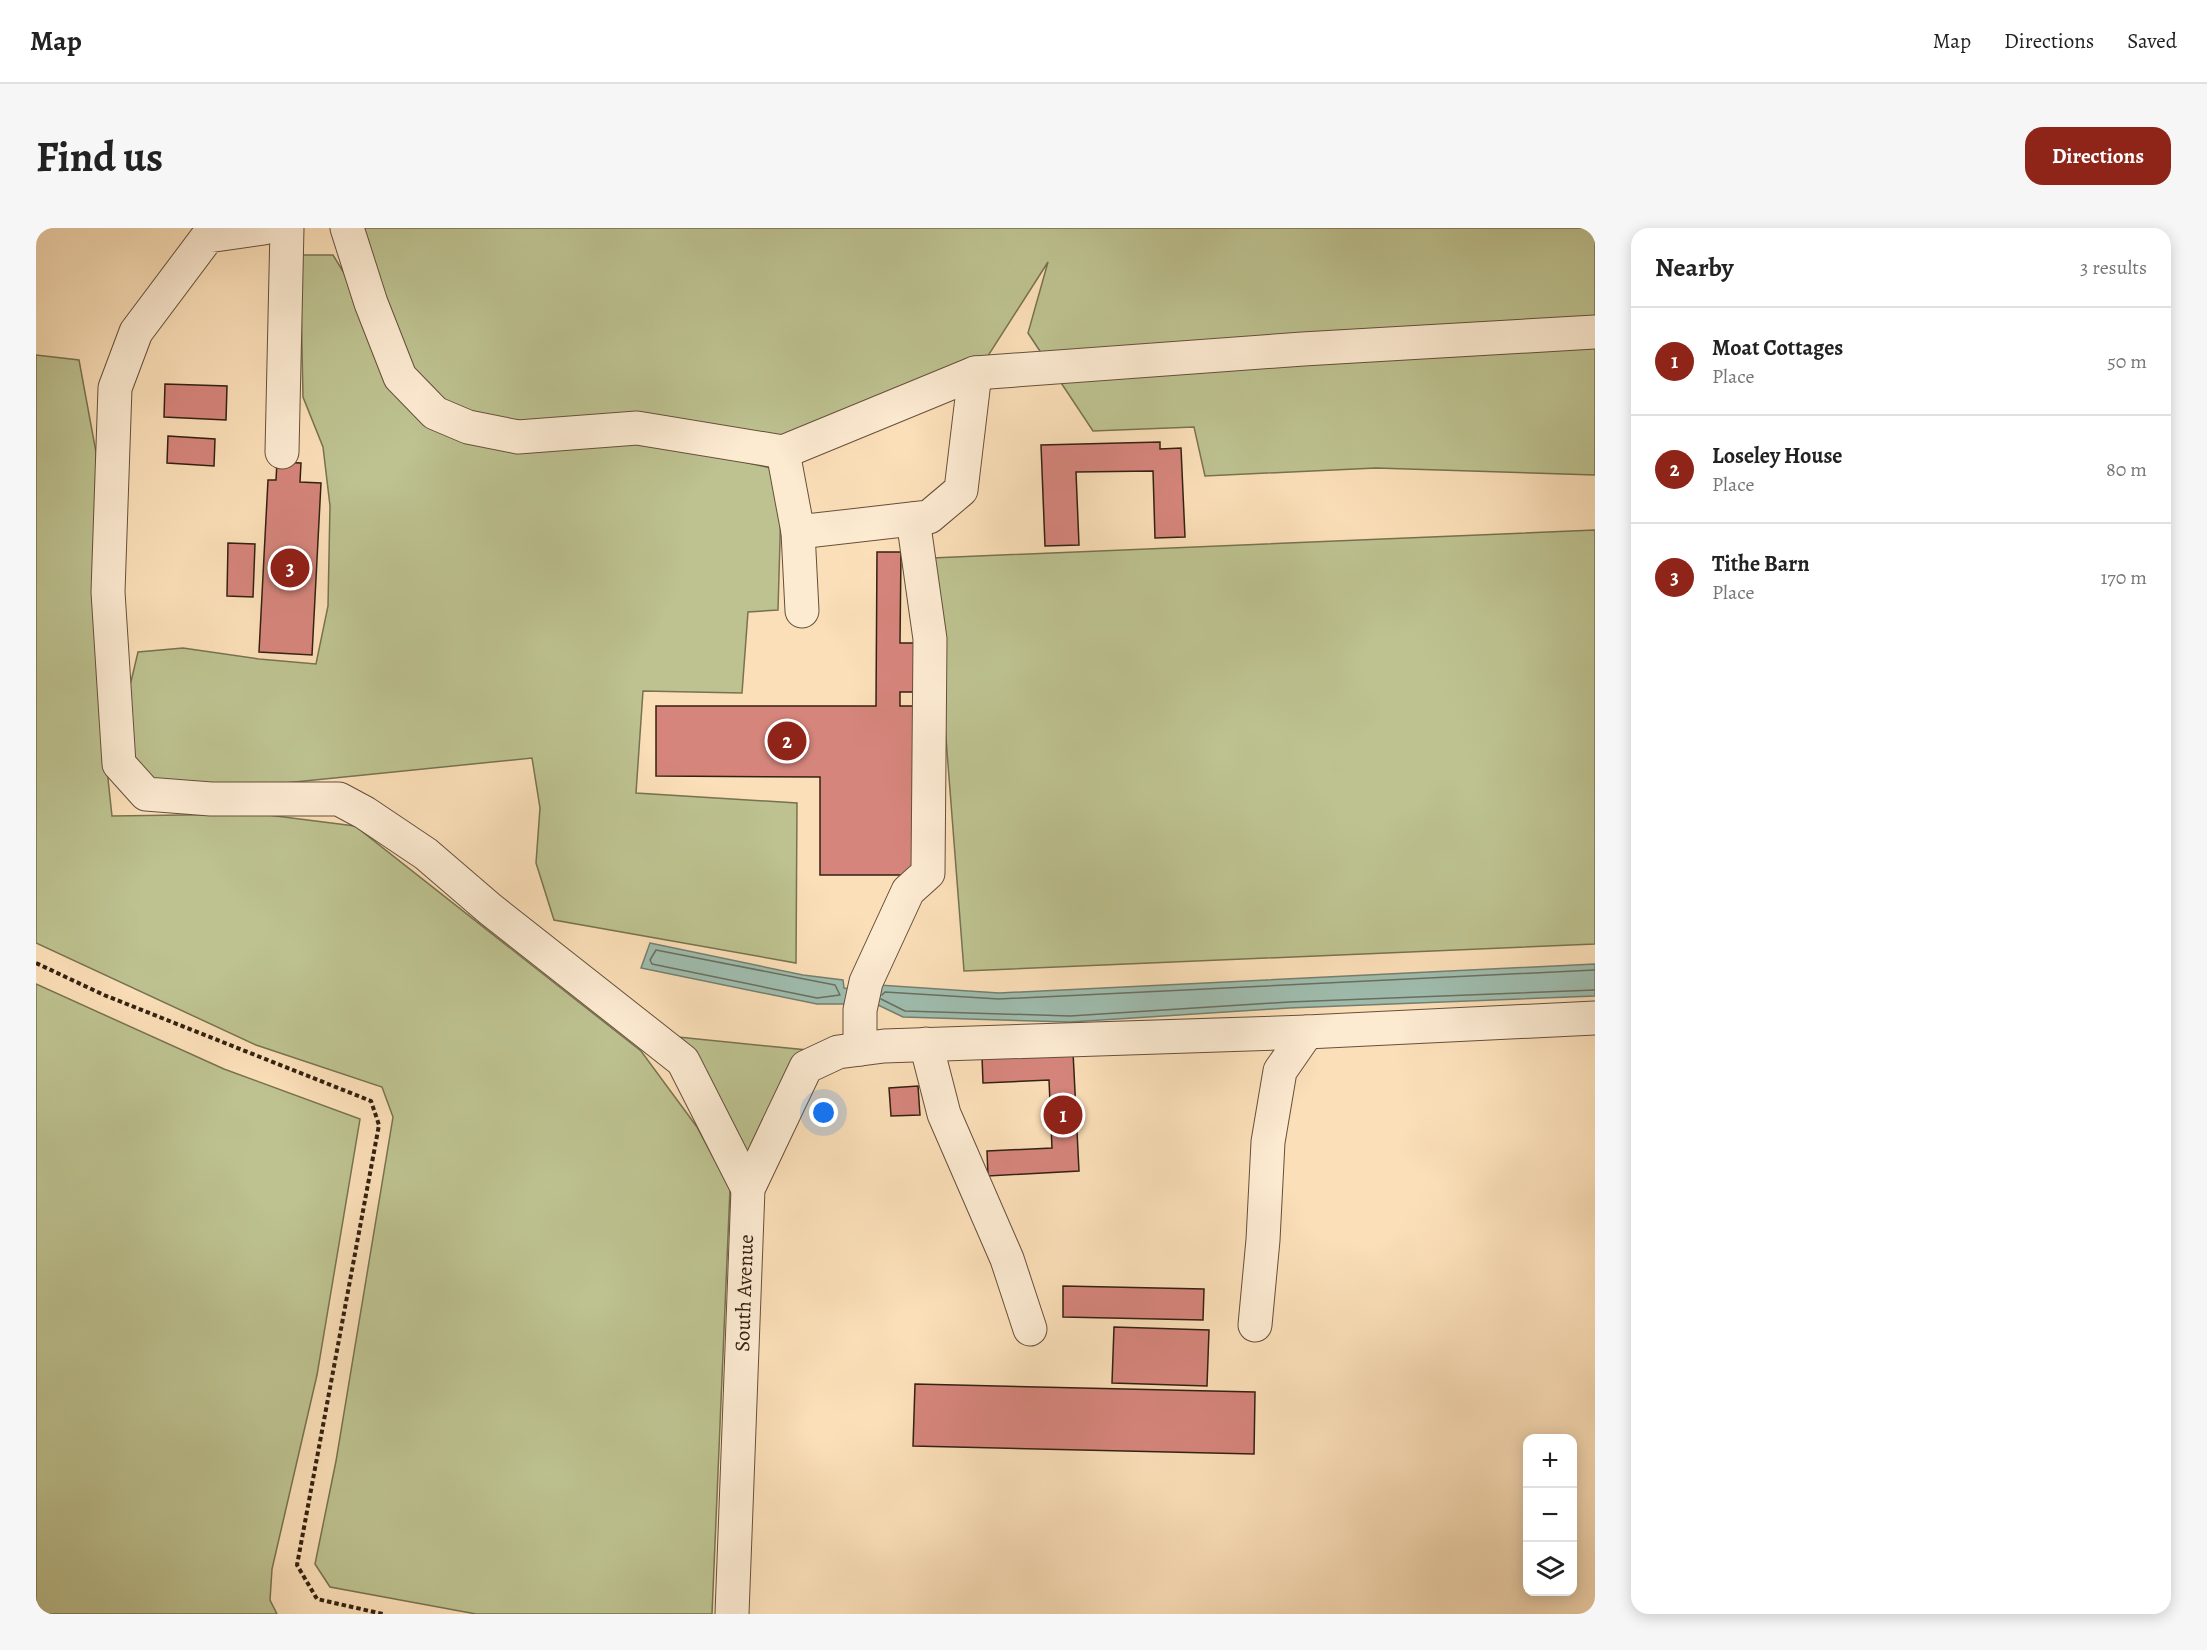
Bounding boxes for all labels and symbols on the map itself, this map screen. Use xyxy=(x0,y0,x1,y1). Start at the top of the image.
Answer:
pin: 3 xyxy=(270,546,310,590)
pin: 2 xyxy=(768,718,807,764)
pin: 1 xyxy=(1044,1092,1082,1138)
your location xyxy=(809,1098,838,1127)
street label: South Avenue xyxy=(728,1234,760,1352)

